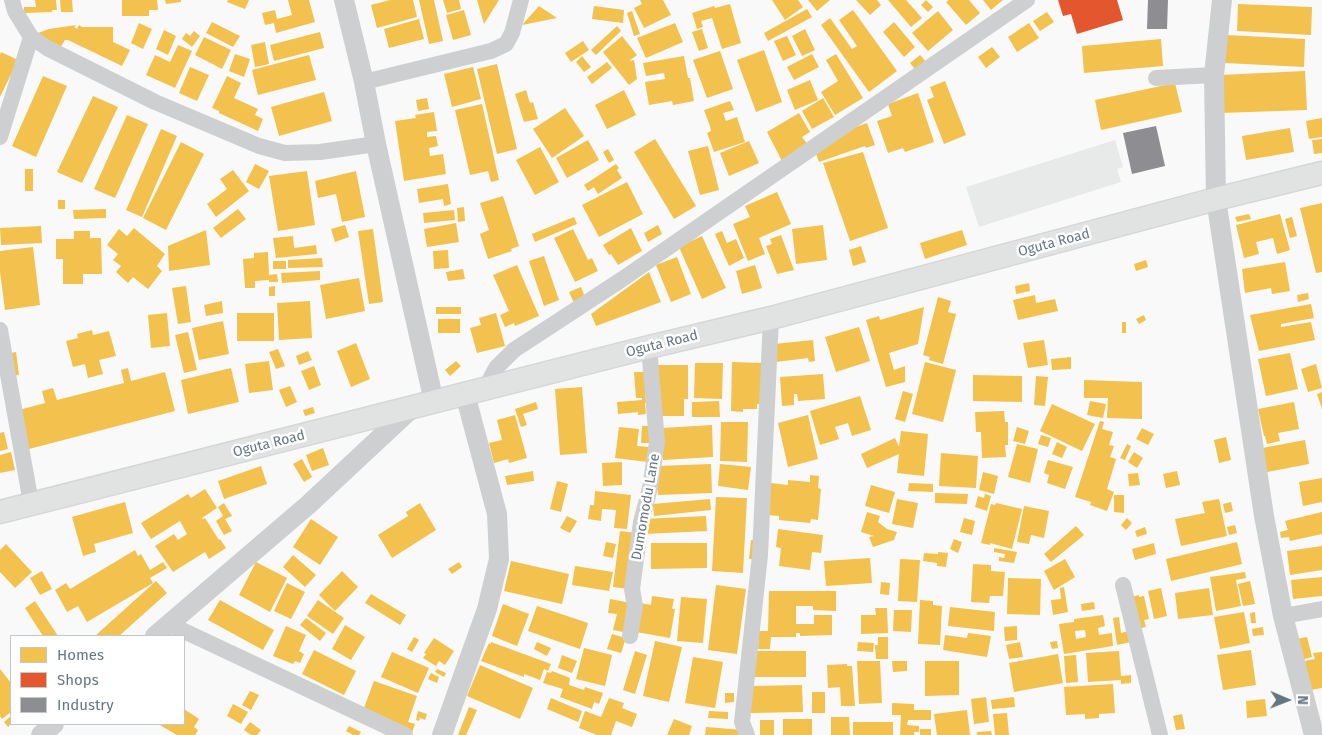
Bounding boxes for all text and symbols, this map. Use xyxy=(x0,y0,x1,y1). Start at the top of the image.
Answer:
street label: Oguta Road xyxy=(1016,225,1092,261)
street label: Oguta Road xyxy=(624,327,700,361)
street label: Oguta Road xyxy=(231,427,307,461)
street label: Dumomodu Lane xyxy=(628,452,664,562)
legend xyxy=(10,635,185,725)
text: Homes xyxy=(57,646,104,664)
text: Shops xyxy=(57,671,99,689)
north arrow xyxy=(1262,675,1312,725)
text: N xyxy=(1294,695,1311,705)
text: Industry xyxy=(57,696,114,714)

